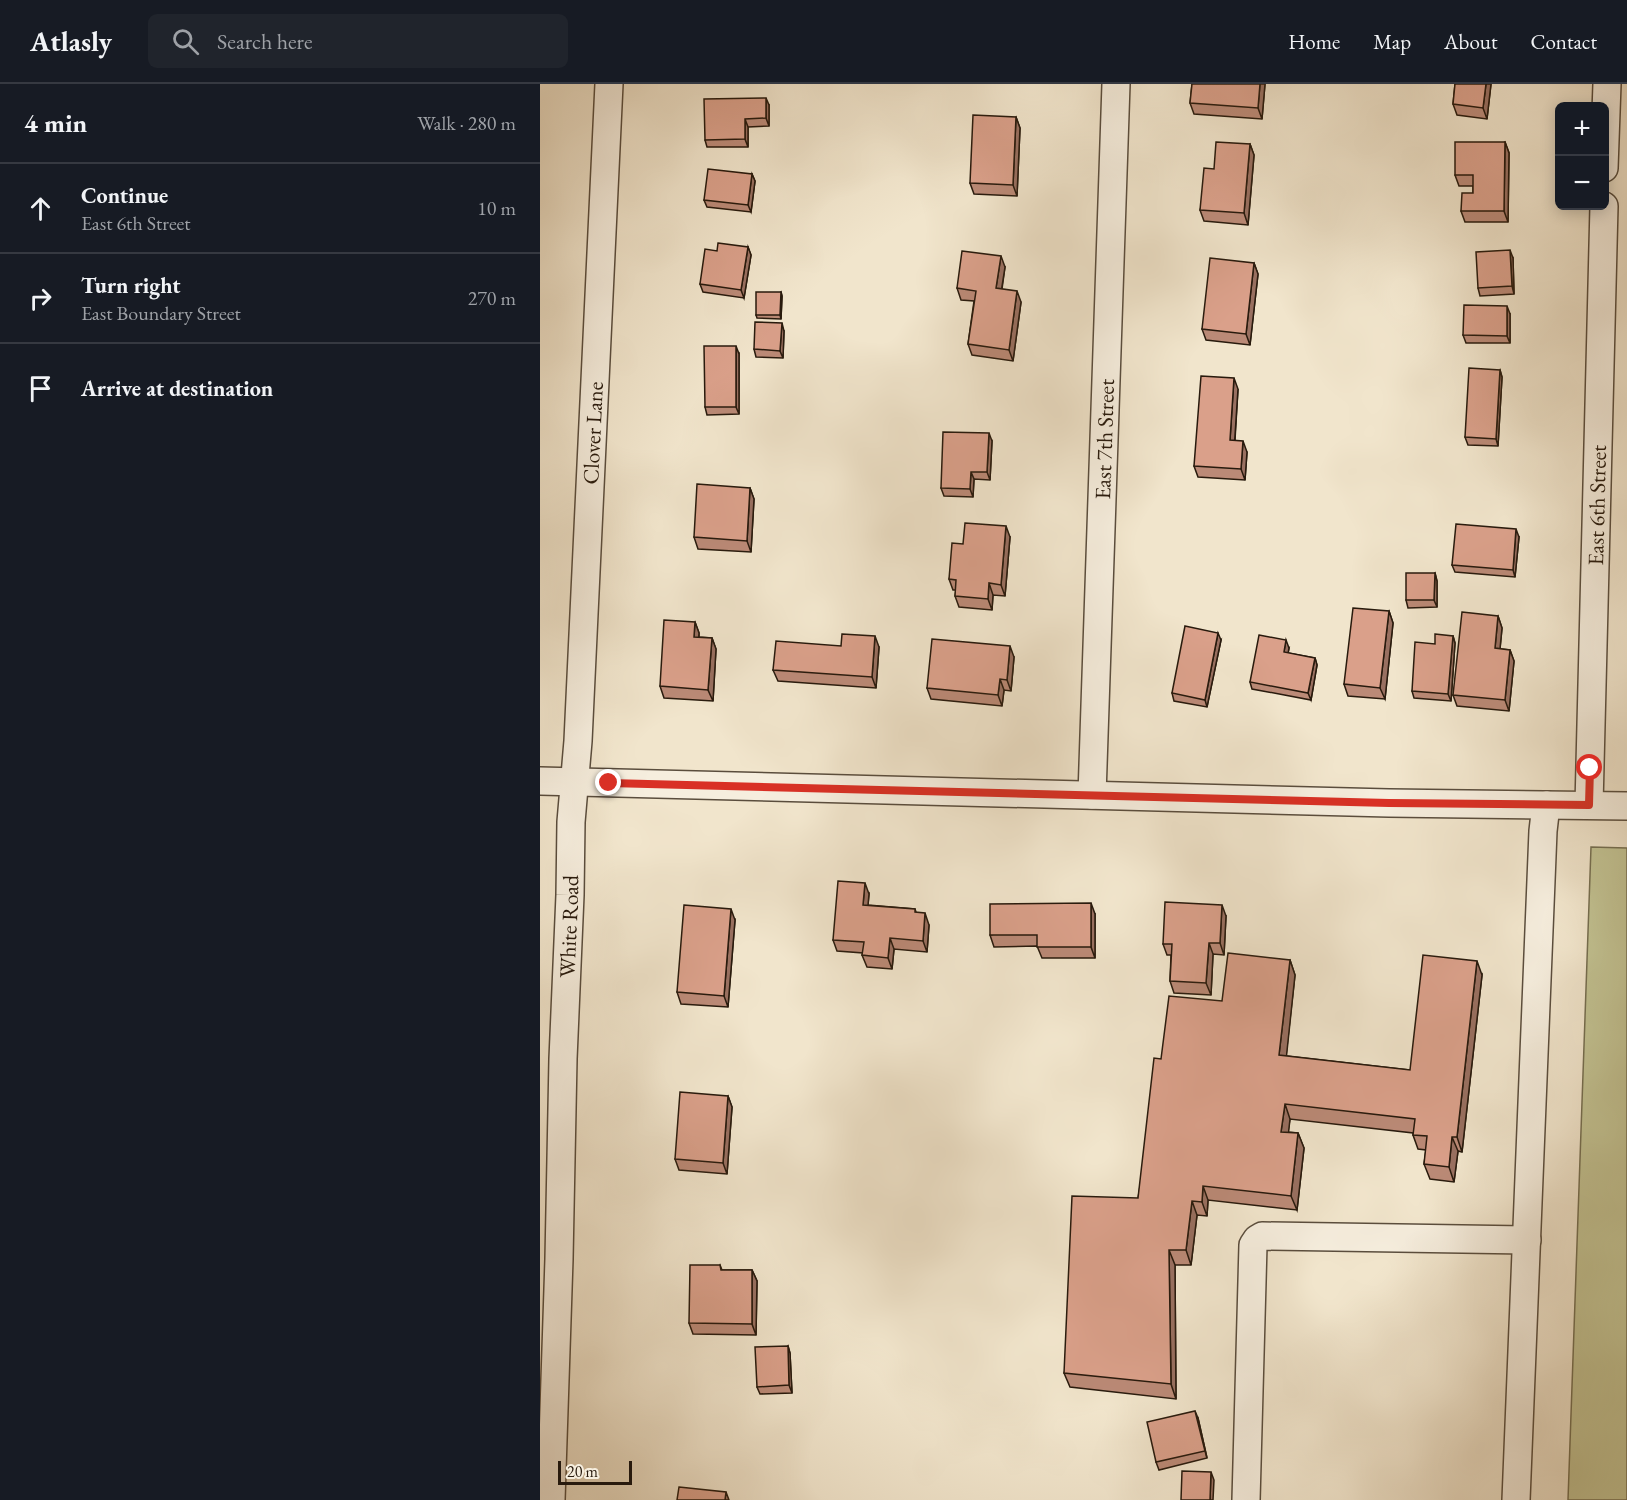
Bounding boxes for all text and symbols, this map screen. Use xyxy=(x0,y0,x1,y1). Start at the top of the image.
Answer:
search box xyxy=(148,14,568,68)
text: Atlasly xyxy=(30,23,112,59)
icon: search xyxy=(169,25,202,58)
text: Search here xyxy=(217,27,313,56)
text: Home xyxy=(1288,28,1340,55)
text: Map xyxy=(1373,28,1411,55)
text: About xyxy=(1444,28,1497,55)
text: Contact xyxy=(1530,28,1597,55)
map controls xyxy=(1555,102,1609,210)
button: + xyxy=(1555,102,1609,156)
text: 4 min xyxy=(24,106,87,140)
text: Walk · 280 m xyxy=(417,110,516,136)
button: − xyxy=(1555,156,1609,210)
text: Continue xyxy=(81,181,168,210)
icon: ahead xyxy=(24,192,57,225)
text: 10 m xyxy=(477,195,516,221)
text: East 6th Street xyxy=(81,210,191,236)
text: Turn right xyxy=(81,271,180,300)
icon: right xyxy=(24,282,57,315)
text: 270 m xyxy=(468,285,516,311)
text: East Boundary Street xyxy=(81,300,241,326)
icon: arrive xyxy=(24,372,57,405)
text: Arrive at destination xyxy=(81,374,273,403)
street label: East 7th Street xyxy=(1088,378,1121,500)
street label: Clover Lane xyxy=(576,381,610,485)
street label: East 6th Street xyxy=(1581,444,1613,566)
route start xyxy=(1576,754,1602,780)
route end xyxy=(595,769,621,795)
street label: White Road xyxy=(552,874,585,978)
scale bar xyxy=(558,1458,632,1486)
text: 20 m xyxy=(567,1461,598,1482)

